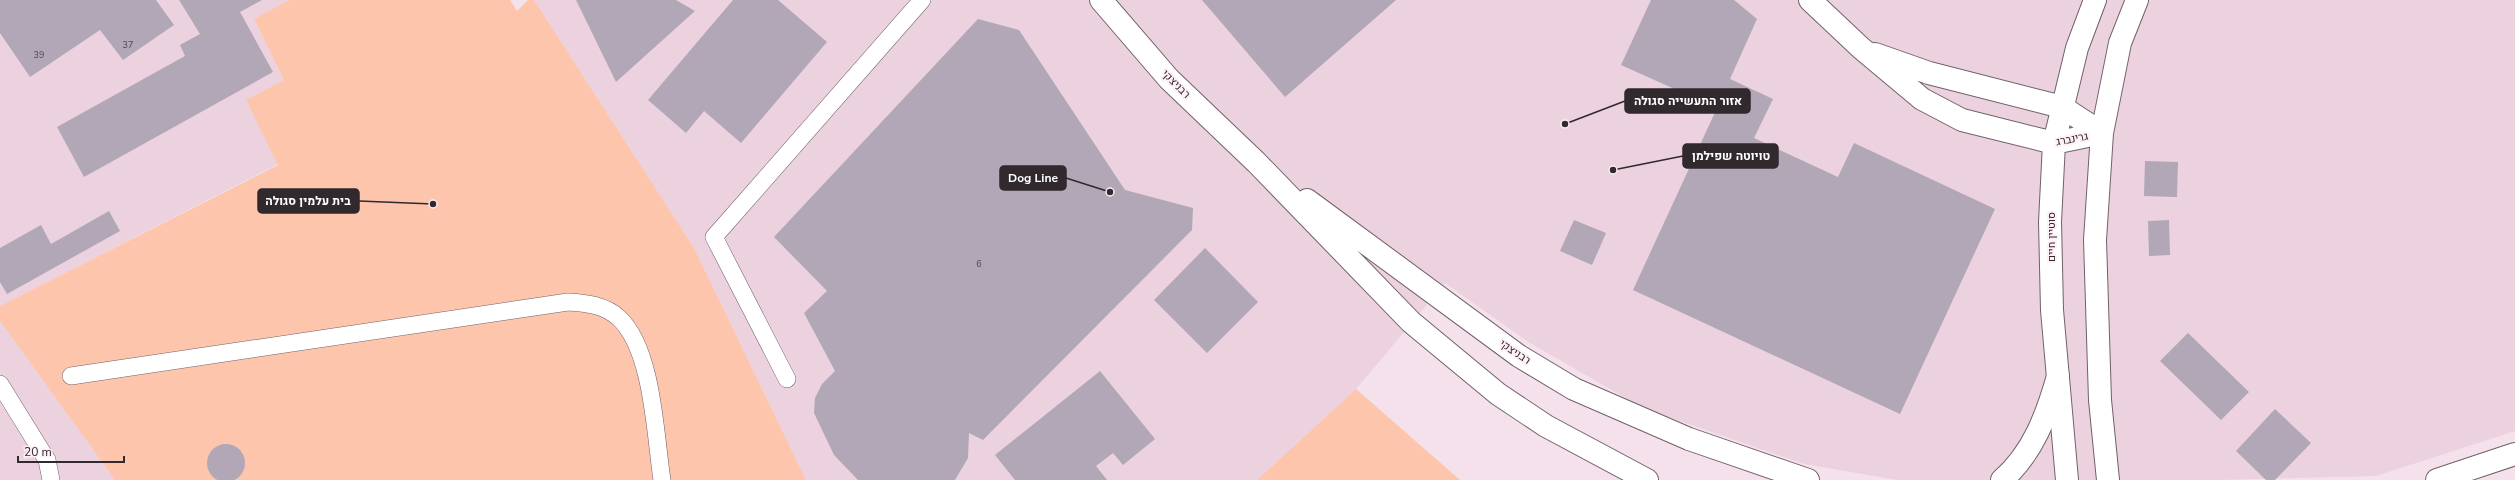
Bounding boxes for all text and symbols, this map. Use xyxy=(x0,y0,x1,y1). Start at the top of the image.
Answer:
house number: 37 xyxy=(123,39,133,51)
house number: 39 xyxy=(34,49,44,61)
street label: רבניצקי xyxy=(1158,66,1194,102)
callout: אזור התעשייה סגולה xyxy=(1625,89,1750,113)
text: אזור התעשייה סגולה xyxy=(1634,93,1742,109)
street label: גרינברג xyxy=(2055,129,2089,149)
callout: טויוטה שפילמן xyxy=(1683,144,1778,168)
text: טויוטה שפילמן xyxy=(1692,148,1770,164)
callout: Dog Line xyxy=(1000,166,1066,190)
text: Dog Line xyxy=(1008,170,1058,186)
callout: בית עלמין סגולה xyxy=(258,189,359,213)
text: בית עלמין סגולה xyxy=(265,193,351,209)
street label: סוטיין חיים xyxy=(2044,212,2059,262)
house number: 6 xyxy=(976,258,982,270)
street label: רבניצקי xyxy=(1496,336,1534,368)
scale bar xyxy=(18,438,124,464)
text: 20 m xyxy=(24,444,52,460)

